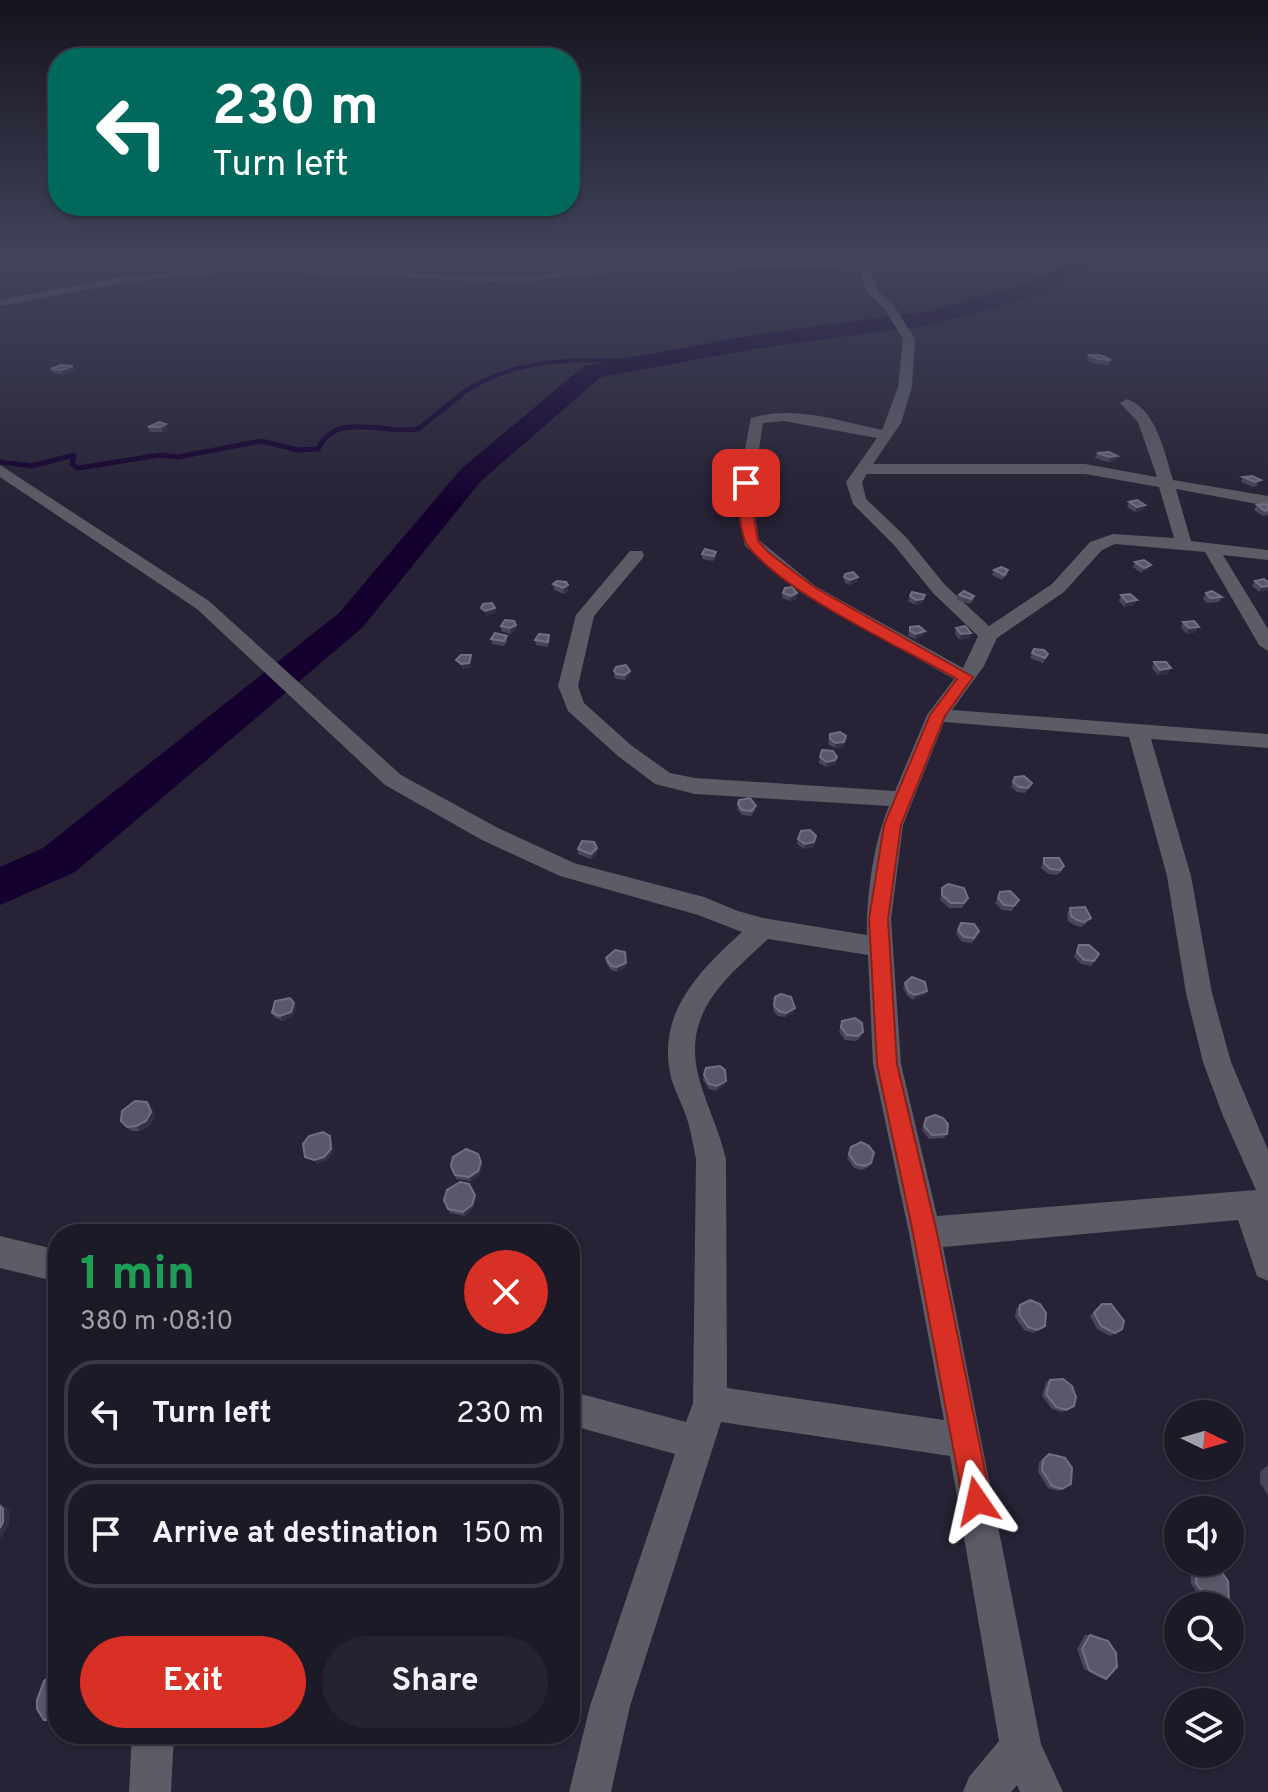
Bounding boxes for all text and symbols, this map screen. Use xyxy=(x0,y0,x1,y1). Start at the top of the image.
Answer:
text: 230 m xyxy=(212,74,379,144)
icon: left xyxy=(80,80,184,184)
text: Turn left xyxy=(212,143,349,189)
pin xyxy=(712,449,780,517)
icon: arrive xyxy=(724,461,768,505)
text: 1 min xyxy=(80,1246,195,1306)
button: close xyxy=(464,1250,548,1334)
text: 380 m · 08:10 xyxy=(80,1306,233,1339)
icon: left xyxy=(84,1392,128,1436)
text: Turn left xyxy=(152,1396,272,1433)
text: 230 m xyxy=(456,1396,544,1433)
north arrow xyxy=(1164,1400,1244,1480)
map controls xyxy=(1164,1400,1244,1768)
position arrow xyxy=(935,1459,1019,1543)
button: sound xyxy=(1164,1496,1244,1576)
icon: arrive xyxy=(84,1512,128,1556)
text: Arrive at destination xyxy=(152,1516,438,1553)
text: 150 m xyxy=(463,1516,544,1553)
button: search xyxy=(1164,1592,1244,1672)
button: Exit xyxy=(80,1636,306,1728)
button: Share xyxy=(322,1636,548,1728)
button: layers xyxy=(1164,1688,1244,1768)

